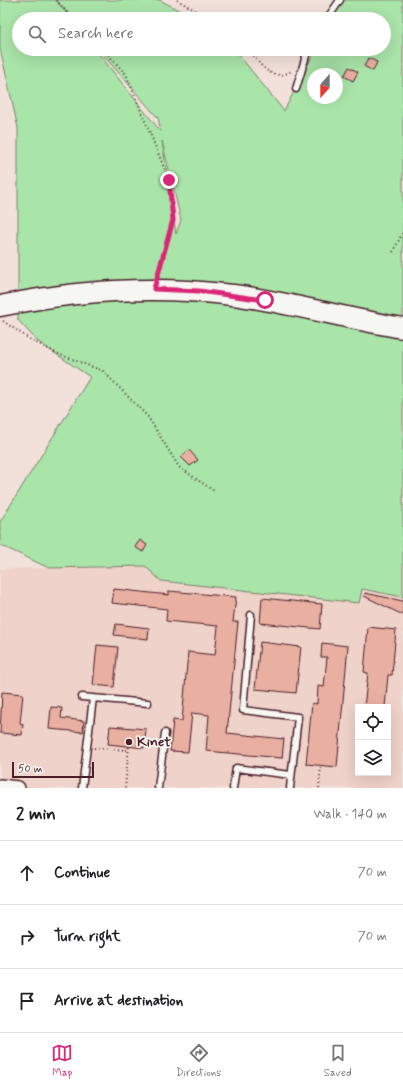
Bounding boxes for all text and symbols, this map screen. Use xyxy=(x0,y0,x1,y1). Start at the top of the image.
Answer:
search box xyxy=(12,12,391,56)
icon: search xyxy=(26,23,48,45)
text: Search here xyxy=(58,24,134,44)
north arrow xyxy=(307,68,343,104)
route end xyxy=(160,171,178,189)
route start xyxy=(256,291,274,309)
map controls xyxy=(355,704,391,776)
button: locate xyxy=(355,704,391,740)
place label: Kinet xyxy=(137,733,171,751)
marker: Kinet xyxy=(124,737,134,747)
button: layers xyxy=(355,740,391,776)
scale bar xyxy=(12,760,94,779)
text: 50 m xyxy=(18,762,43,776)
text: 2 min xyxy=(16,803,56,825)
text: Walk · 140 m xyxy=(314,806,387,823)
icon: ahead xyxy=(16,862,38,884)
text: Continue xyxy=(54,863,110,883)
text: 70 m xyxy=(358,864,387,881)
icon: right xyxy=(16,926,38,948)
text: Turn right xyxy=(54,927,121,947)
text: 70 m xyxy=(358,928,387,945)
icon: arrive xyxy=(16,990,38,1012)
text: Arrive at destination xyxy=(54,991,183,1011)
tab: Map xyxy=(51,1042,73,1080)
tab: Directions xyxy=(176,1042,221,1080)
tab: Saved xyxy=(324,1042,352,1080)

